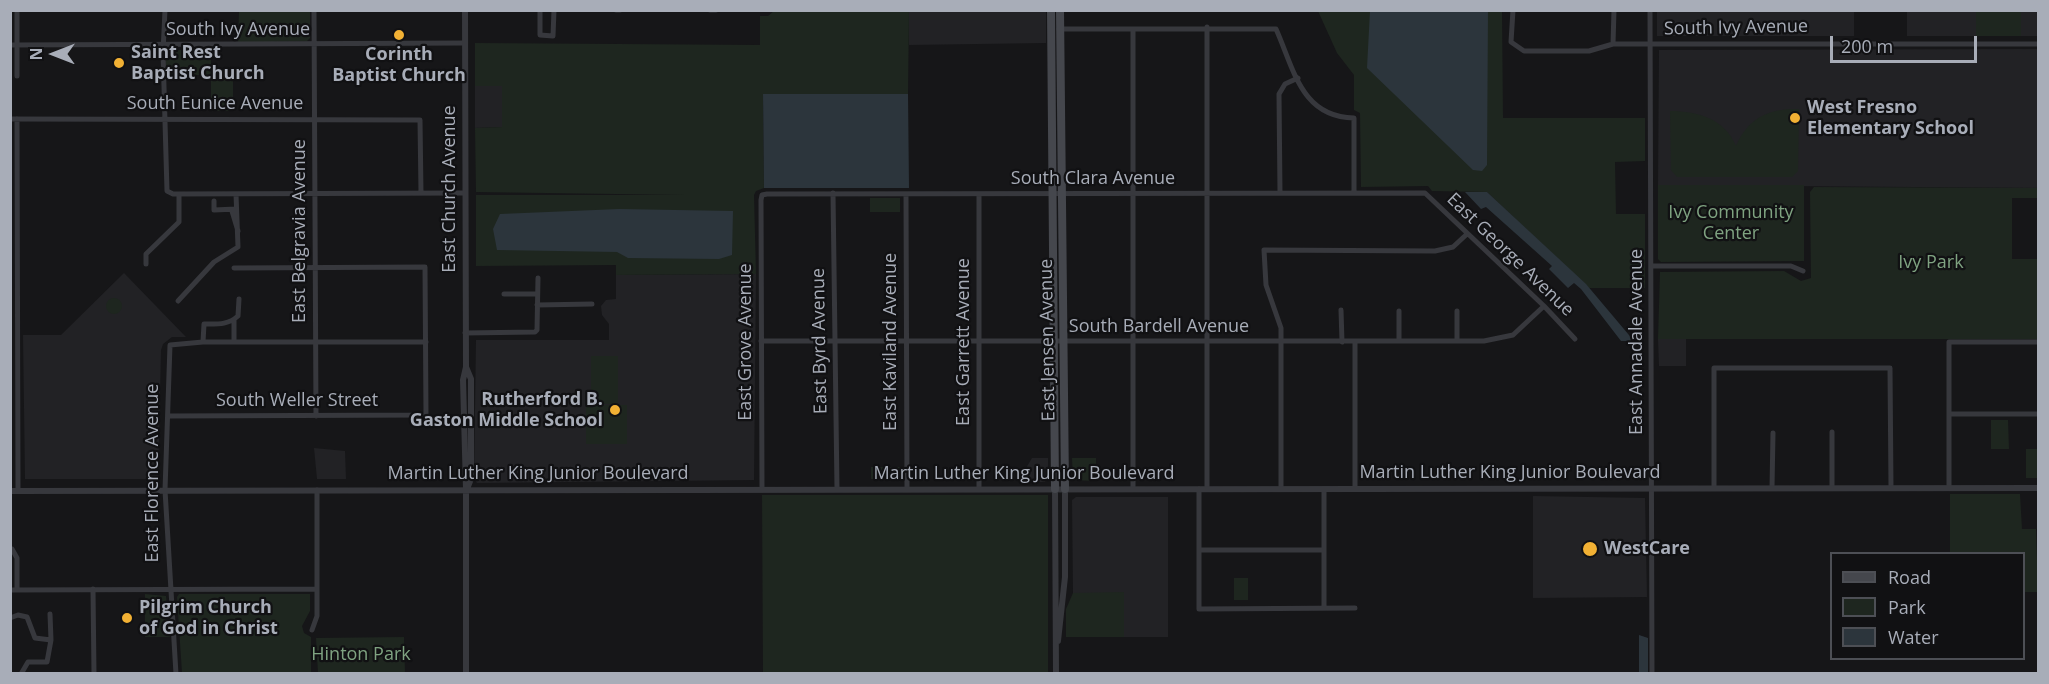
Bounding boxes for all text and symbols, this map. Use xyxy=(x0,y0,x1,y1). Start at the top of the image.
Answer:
street label: South Ivy Avenue xyxy=(1664,16,1808,40)
street label: South Ivy Avenue xyxy=(166,19,310,41)
north arrow xyxy=(24,24,84,84)
scale bar xyxy=(1833,24,1980,62)
marker: Corinth Baptist Church xyxy=(392,28,406,42)
text: 200 m xyxy=(1841,34,1893,58)
place label: Saint Rest Baptist Church xyxy=(131,42,264,84)
place label: Corinth Baptist Church xyxy=(332,44,466,86)
text: N xyxy=(25,48,47,61)
marker: Saint Rest Baptist Church xyxy=(112,56,126,70)
street label: South Eunice Avenue xyxy=(127,93,303,115)
place label: West Fresno Elementary School xyxy=(1807,97,1974,140)
street label: East Church Avenue xyxy=(439,105,461,273)
marker: West Fresno Elementary School xyxy=(1788,111,1802,125)
street label: East Belgravia Avenue xyxy=(289,139,311,323)
street label: South Clara Avenue xyxy=(1011,168,1175,190)
street label: East George Avenue xyxy=(1442,189,1578,321)
park label: Ivy Community Center xyxy=(1668,202,1794,244)
street label: East Annadale Avenue xyxy=(1626,249,1648,435)
park label: Ivy Park xyxy=(1898,252,1964,274)
street label: East Kaviland Avenue xyxy=(880,253,902,431)
street label: East Garrett Avenue xyxy=(953,258,975,426)
street label: East Jensen Avenue xyxy=(1036,258,1060,422)
street label: East Grove Avenue xyxy=(735,263,757,421)
street label: East Byrd Avenue xyxy=(808,268,832,414)
street label: South Bardell Avenue xyxy=(1069,316,1249,338)
street label: East Florence Avenue xyxy=(142,384,164,562)
place label: Rutherford B. Gaston Middle School xyxy=(410,389,603,432)
street label: South Weller Street xyxy=(216,390,378,412)
marker: Rutherford B. Gaston Middle School xyxy=(608,403,622,417)
street label: Martin Luther King Junior Boulevard xyxy=(1359,462,1661,484)
street label: Martin Luther King Junior Boulevard xyxy=(387,463,689,485)
street label: Martin Luther King Junior Boulevard xyxy=(873,463,1175,485)
place label: WestCare xyxy=(1604,538,1690,560)
marker: WestCare xyxy=(1581,540,1599,558)
legend xyxy=(1830,552,2025,660)
text: Road xyxy=(1888,565,1931,589)
text: Park xyxy=(1888,595,1926,619)
place label: Pilgrim Church of God in Christ xyxy=(139,597,278,640)
marker: Pilgrim Church of God in Christ xyxy=(120,611,134,625)
text: Water xyxy=(1888,625,1939,649)
park label: Hinton Park xyxy=(311,644,411,666)

